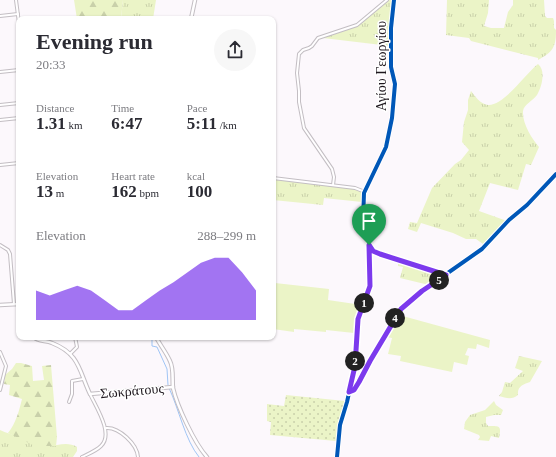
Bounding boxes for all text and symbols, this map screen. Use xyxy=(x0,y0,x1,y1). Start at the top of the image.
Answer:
street label: Αγίου Γεωργίου xyxy=(374,21,389,111)
text: Evening run xyxy=(36,29,153,54)
button: share xyxy=(214,29,256,71)
text: 20:33 xyxy=(36,57,66,72)
text: Distance xyxy=(36,102,74,114)
text: Time xyxy=(111,102,134,114)
text: Pace xyxy=(187,102,207,114)
text: 1.31 xyxy=(36,114,66,133)
text: 6:47 xyxy=(111,114,143,133)
text: 5:11 xyxy=(187,114,217,133)
text: km xyxy=(66,119,83,131)
text: /km xyxy=(217,119,237,131)
text: Elevation xyxy=(36,170,78,182)
text: Heart rate xyxy=(111,170,155,182)
text: kcal xyxy=(187,170,205,182)
text: 13 xyxy=(36,182,53,201)
text: 162 xyxy=(111,182,137,201)
text: 100 xyxy=(187,182,212,201)
text: m xyxy=(53,187,64,199)
text: bpm xyxy=(137,187,159,199)
pin xyxy=(352,204,386,245)
icon: arrive xyxy=(358,210,380,232)
text: Elevation xyxy=(36,228,86,243)
text: 288–299 m xyxy=(197,228,256,243)
pin: 5 xyxy=(429,270,449,290)
text: 5 xyxy=(436,274,442,286)
pin: 1 xyxy=(354,293,374,313)
text: 1 xyxy=(361,297,367,309)
pin: 4 xyxy=(385,308,405,328)
text: 4 xyxy=(392,312,398,324)
pin: 2 xyxy=(345,351,365,371)
text: 2 xyxy=(352,355,358,367)
street label: Σωκράτους xyxy=(100,381,165,401)

